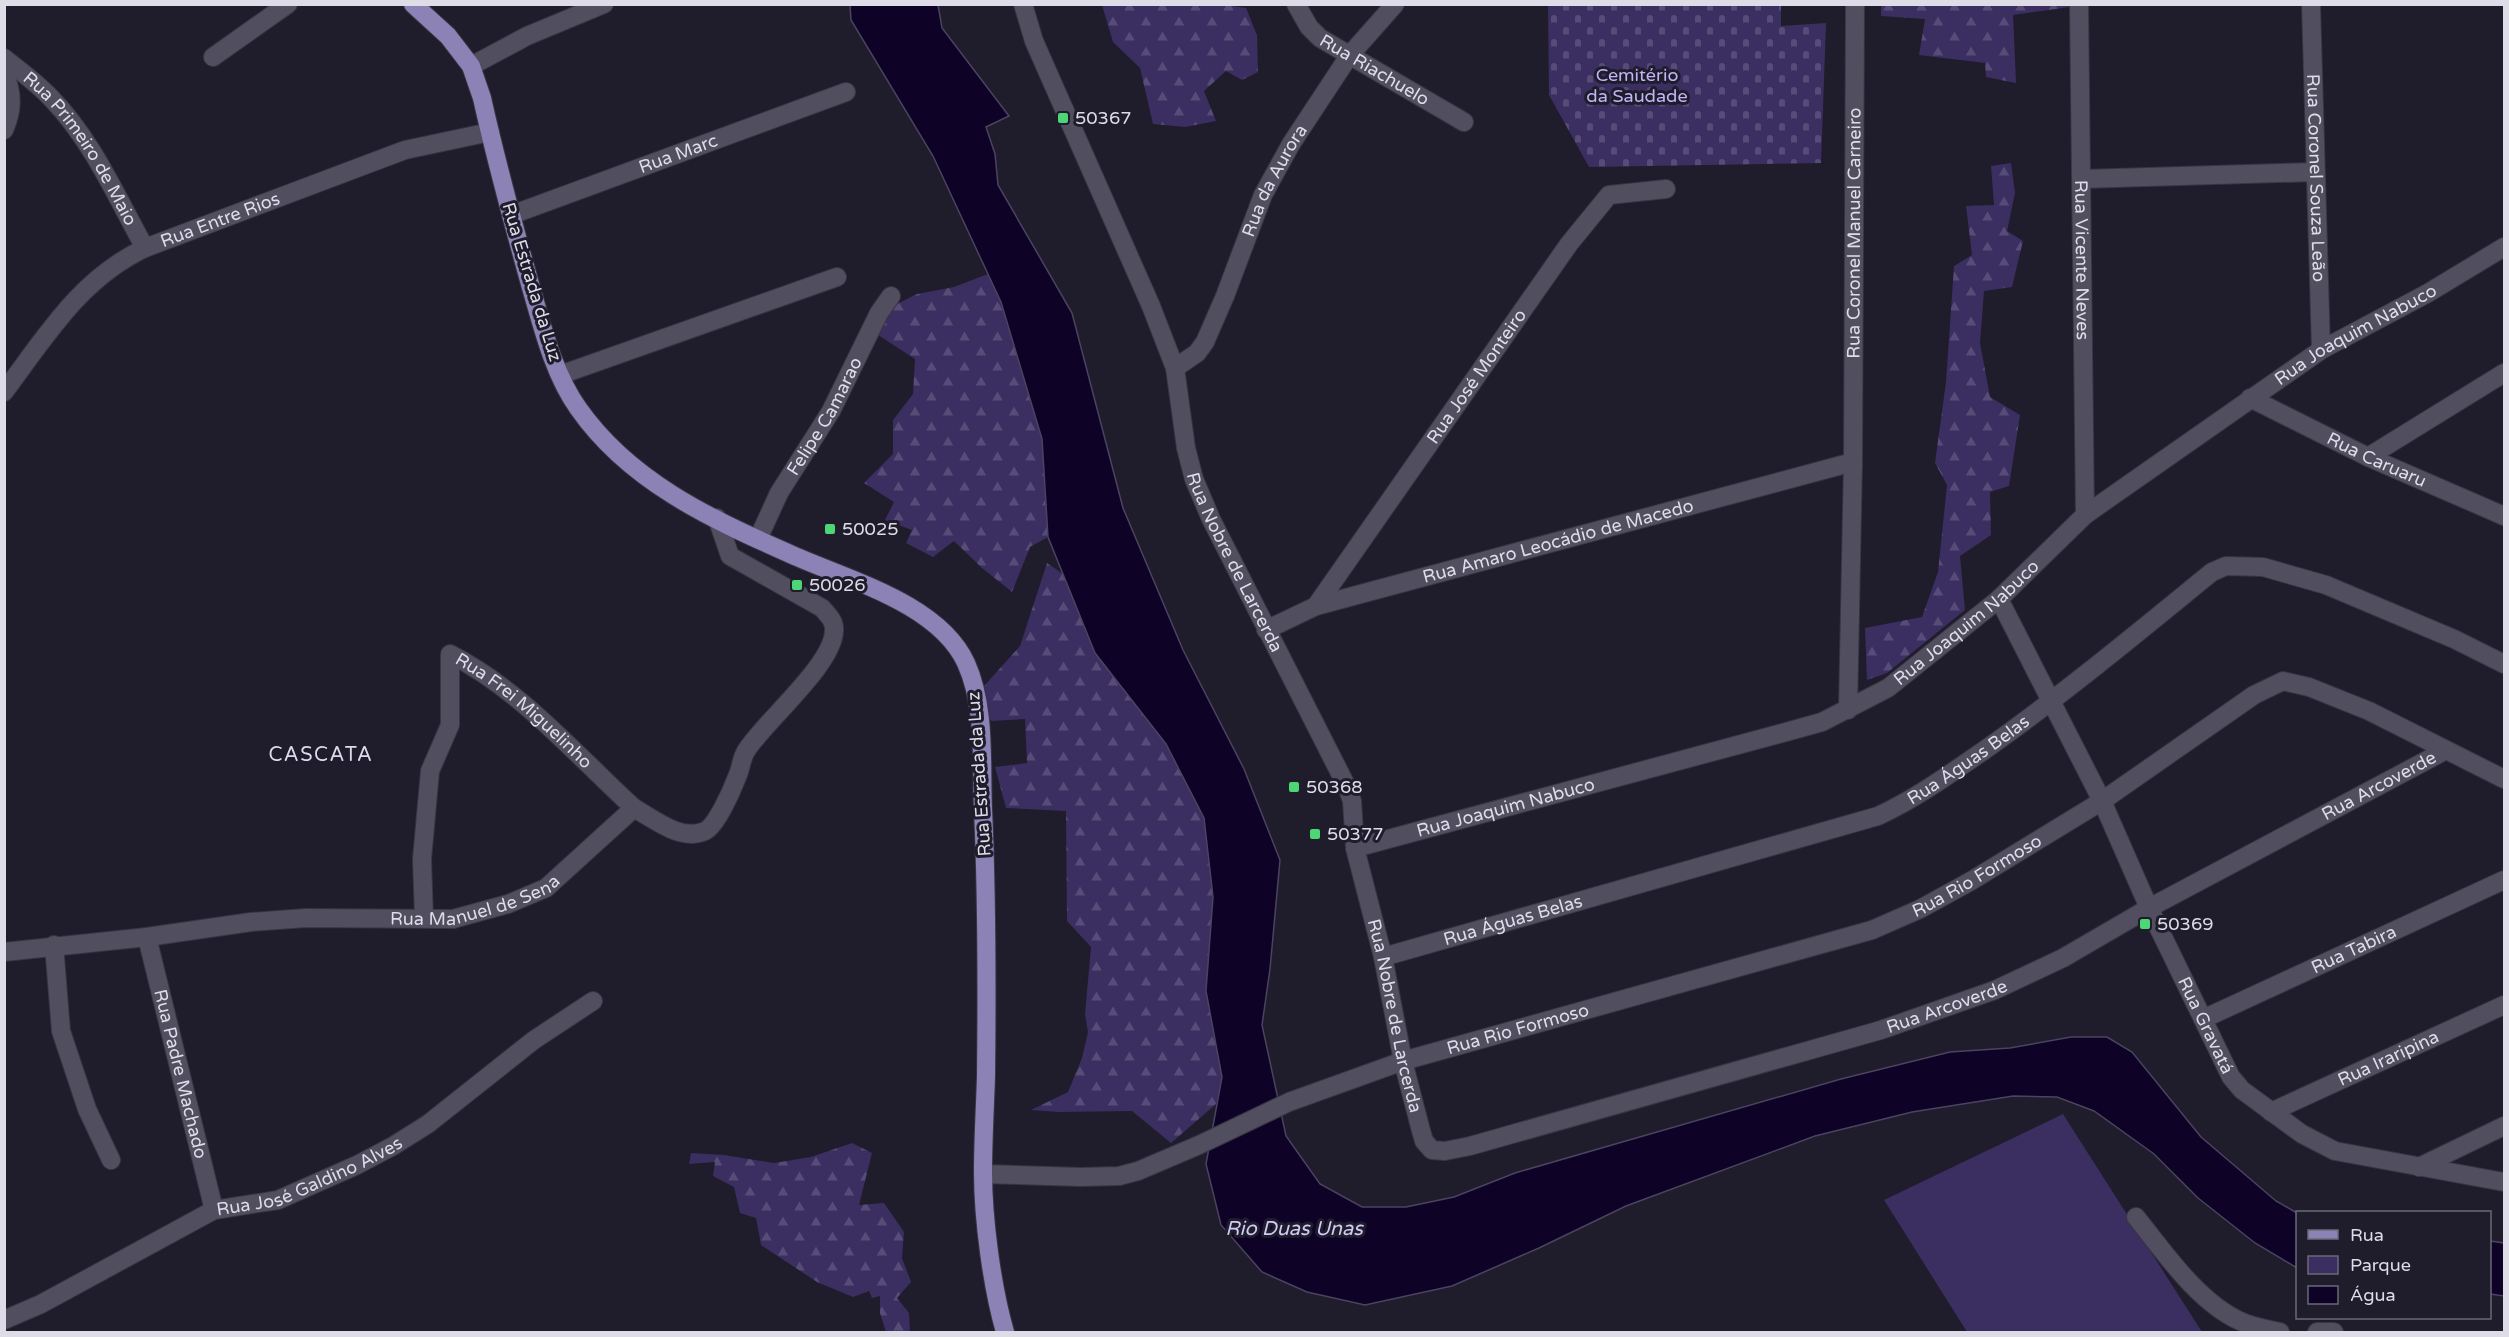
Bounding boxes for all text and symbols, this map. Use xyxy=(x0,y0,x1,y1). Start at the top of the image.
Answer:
street label: Rua Riachuelo xyxy=(1316,29,1433,110)
park label: Cemitério da Saudade xyxy=(1586,64,1688,107)
street label: Rua Primeiro de Maio xyxy=(19,67,142,229)
street label: Rua Coronel Souza Leão xyxy=(2302,74,2330,282)
place label: 50367 xyxy=(1075,107,1132,129)
street label: Rua Coronel Manuel Carneiro xyxy=(1842,107,1866,359)
marker: 50367 xyxy=(1056,111,1070,125)
street label: Rua da Aurora xyxy=(1237,120,1312,240)
street label: Rua Marc xyxy=(636,129,721,178)
street label: Rua Vicente Neves xyxy=(2070,180,2094,340)
street label: Rua Entre Rios xyxy=(157,187,283,252)
street label: Rua Estrada da Luz xyxy=(497,200,567,364)
street label: Rua Joaquim Nabuco xyxy=(2270,279,2441,390)
street label: Rua José Monteiro xyxy=(1422,305,1531,448)
street label: Felipe Camarao xyxy=(782,353,867,479)
street label: Rua Caruaru xyxy=(2323,427,2430,492)
street label: Rua Nobre de Larcerda xyxy=(1182,470,1288,656)
street label: Rua Amaro Leocádio de Macedo xyxy=(1420,494,1696,588)
place label: 50025 xyxy=(842,518,899,540)
marker: 50025 xyxy=(823,522,837,536)
street label: Rua Joaquim Nabuco xyxy=(1889,555,2044,690)
place label: 50026 xyxy=(809,574,866,596)
marker: 50026 xyxy=(790,578,804,592)
street label: Rua Frei Miguelinho xyxy=(452,648,597,773)
street label: Rua Estrada da Luz xyxy=(962,691,996,857)
street label: Rua Águas Belas xyxy=(1903,710,2034,809)
district label: CASCATA xyxy=(268,743,374,767)
street label: Rua Arcoverde xyxy=(2318,746,2440,825)
street label: Rua Joaquim Nabuco xyxy=(1414,773,1597,842)
place label: 50368 xyxy=(1306,776,1363,798)
marker: 50368 xyxy=(1287,780,1301,794)
place label: 50377 xyxy=(1327,823,1384,845)
marker: 50377 xyxy=(1308,827,1322,841)
street label: Rua Rio Formoso xyxy=(1909,829,2046,922)
street label: Rua Manuel de Sena xyxy=(390,870,564,930)
street label: Rua Águas Belas xyxy=(1441,890,1585,950)
place label: 50369 xyxy=(2157,913,2214,935)
street label: Rua Nobre de Larcerda xyxy=(1363,917,1427,1115)
marker: 50369 xyxy=(2138,917,2152,931)
street label: Rua Tabira xyxy=(2308,920,2400,978)
street label: Rua Gravatá xyxy=(2173,973,2239,1078)
street label: Rua Arcoverde xyxy=(1883,975,2011,1038)
street label: Rua Padre Machado xyxy=(149,987,212,1161)
street label: Rua Rio Formoso xyxy=(1444,999,1591,1059)
street label: Rua Iraripina xyxy=(2334,1025,2442,1091)
street label: Rua José Galdino Alves xyxy=(215,1132,407,1220)
legend xyxy=(2296,1211,2491,1319)
water label: Rio Duas Unas xyxy=(1225,1217,1364,1241)
text: Rua xyxy=(2350,1224,2384,1246)
text: Parque xyxy=(2350,1254,2411,1276)
text: Água xyxy=(2350,1284,2396,1306)

